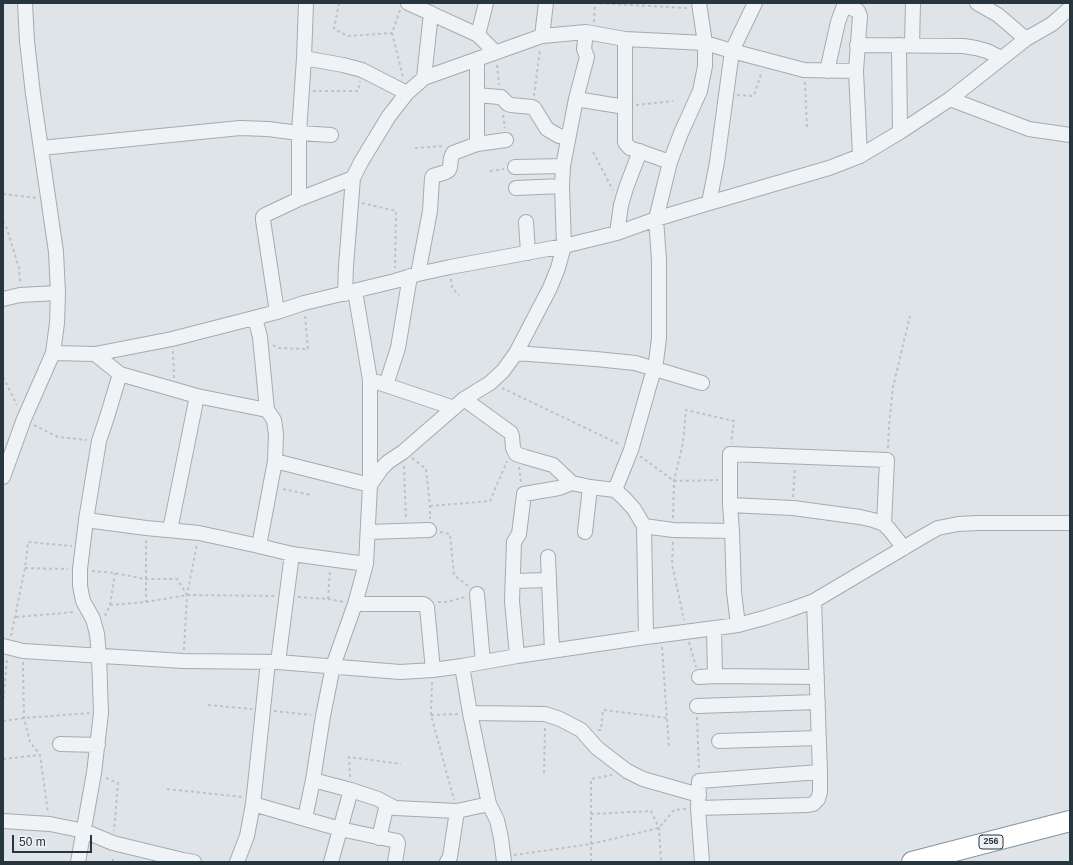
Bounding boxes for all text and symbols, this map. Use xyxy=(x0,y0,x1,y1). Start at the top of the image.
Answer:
scale bar xyxy=(14,827,94,853)
text: 50 m xyxy=(19,835,46,849)
road number: 256 xyxy=(979,835,1003,849)

